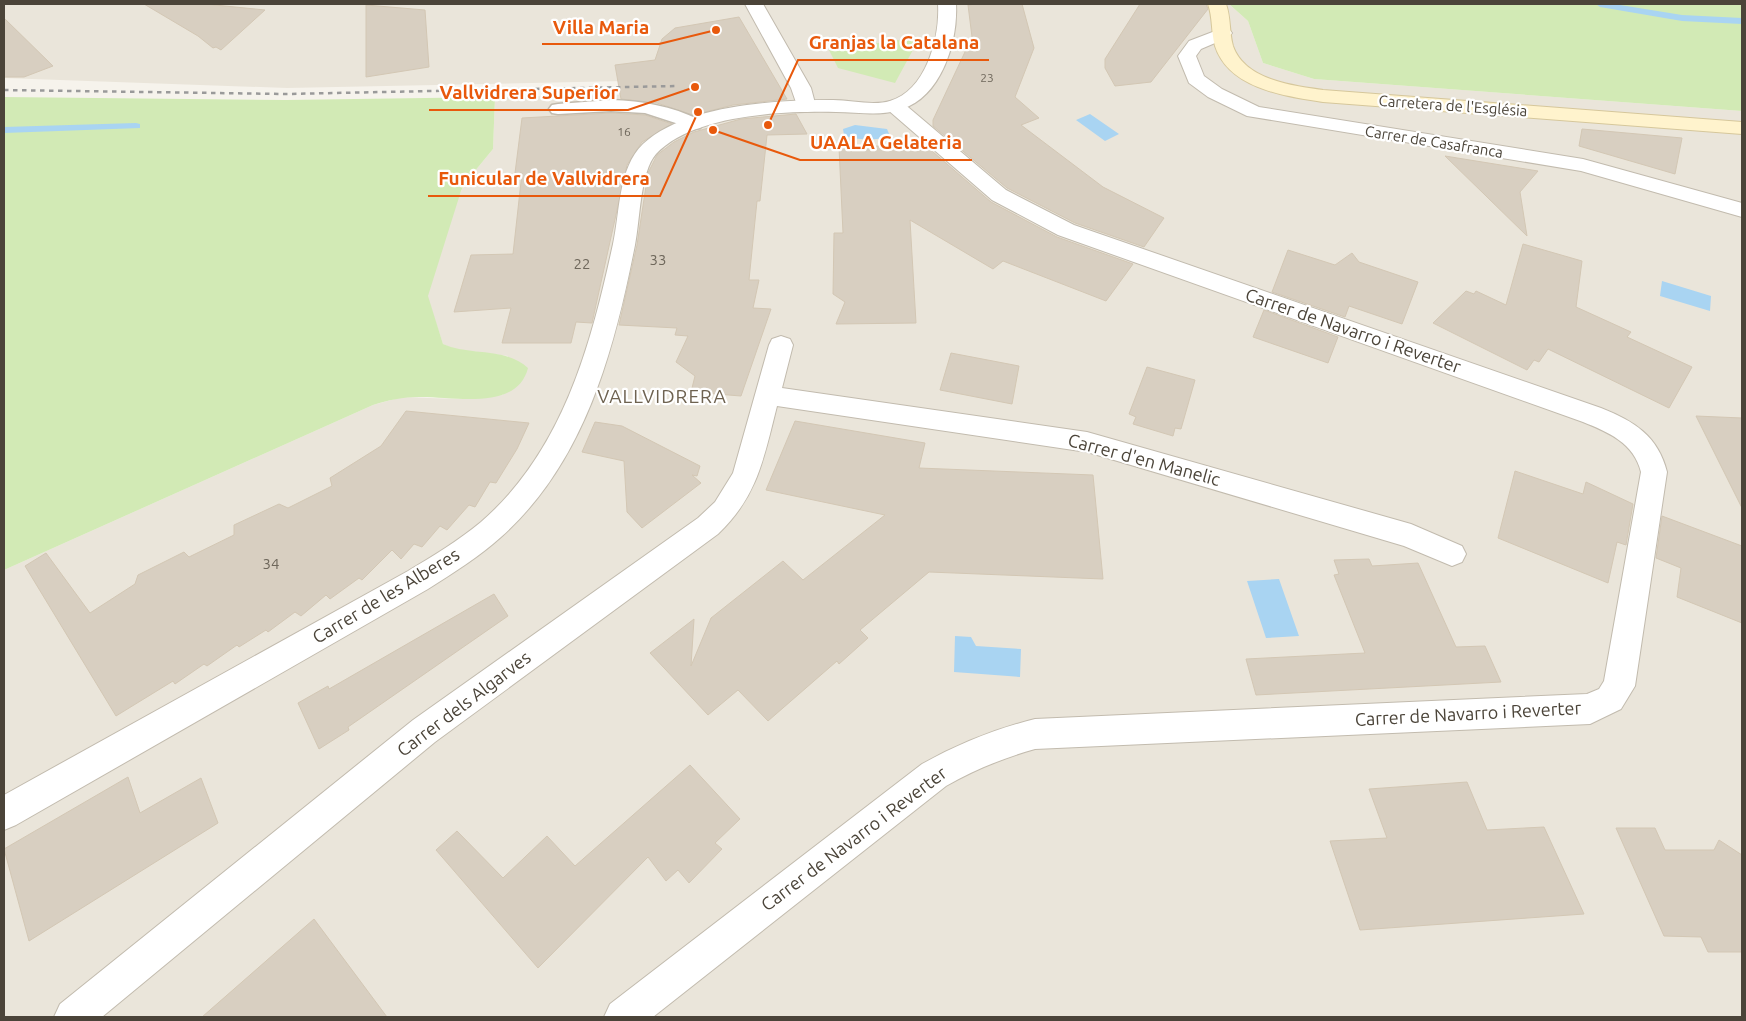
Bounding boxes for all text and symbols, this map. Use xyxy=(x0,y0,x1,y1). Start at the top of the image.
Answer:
callout: Villa Maria xyxy=(542,10,659,44)
text: Villa Maria xyxy=(553,16,649,38)
callout: Granjas la Catalana xyxy=(798,26,989,60)
text: Granjas la Catalana xyxy=(809,31,979,53)
house number: 23 xyxy=(980,71,994,84)
callout: Vallvidrera Superior xyxy=(429,76,628,110)
text: Vallvidrera Superior xyxy=(440,81,619,103)
street label: Carretera de l'Església xyxy=(1378,92,1528,119)
street label: Carrer de Casafranca xyxy=(1364,122,1504,161)
house number: 16 xyxy=(617,125,631,138)
callout: UAALA Gelateria xyxy=(800,126,972,160)
text: UAALA Gelateria xyxy=(810,131,962,153)
callout: Funicular de Vallvidrera xyxy=(428,162,660,196)
text: Funicular de Vallvidrera xyxy=(438,167,650,189)
house number: 33 xyxy=(650,251,666,268)
house number: 22 xyxy=(574,255,590,272)
street label: Carrer de Navarro i Reverter xyxy=(1243,284,1464,376)
district label: VALLVIDRERA xyxy=(597,385,727,407)
street label: Carrer d'en Manelic xyxy=(1066,429,1222,489)
street label: Carrer de les Alberes xyxy=(309,543,463,647)
house number: 34 xyxy=(263,555,279,572)
street label: Carrer dels Algarves xyxy=(393,646,534,760)
street label: Carrer de Navarro i Reverter xyxy=(1354,697,1582,729)
street label: Carrer de Navarro i Reverter xyxy=(757,762,950,914)

